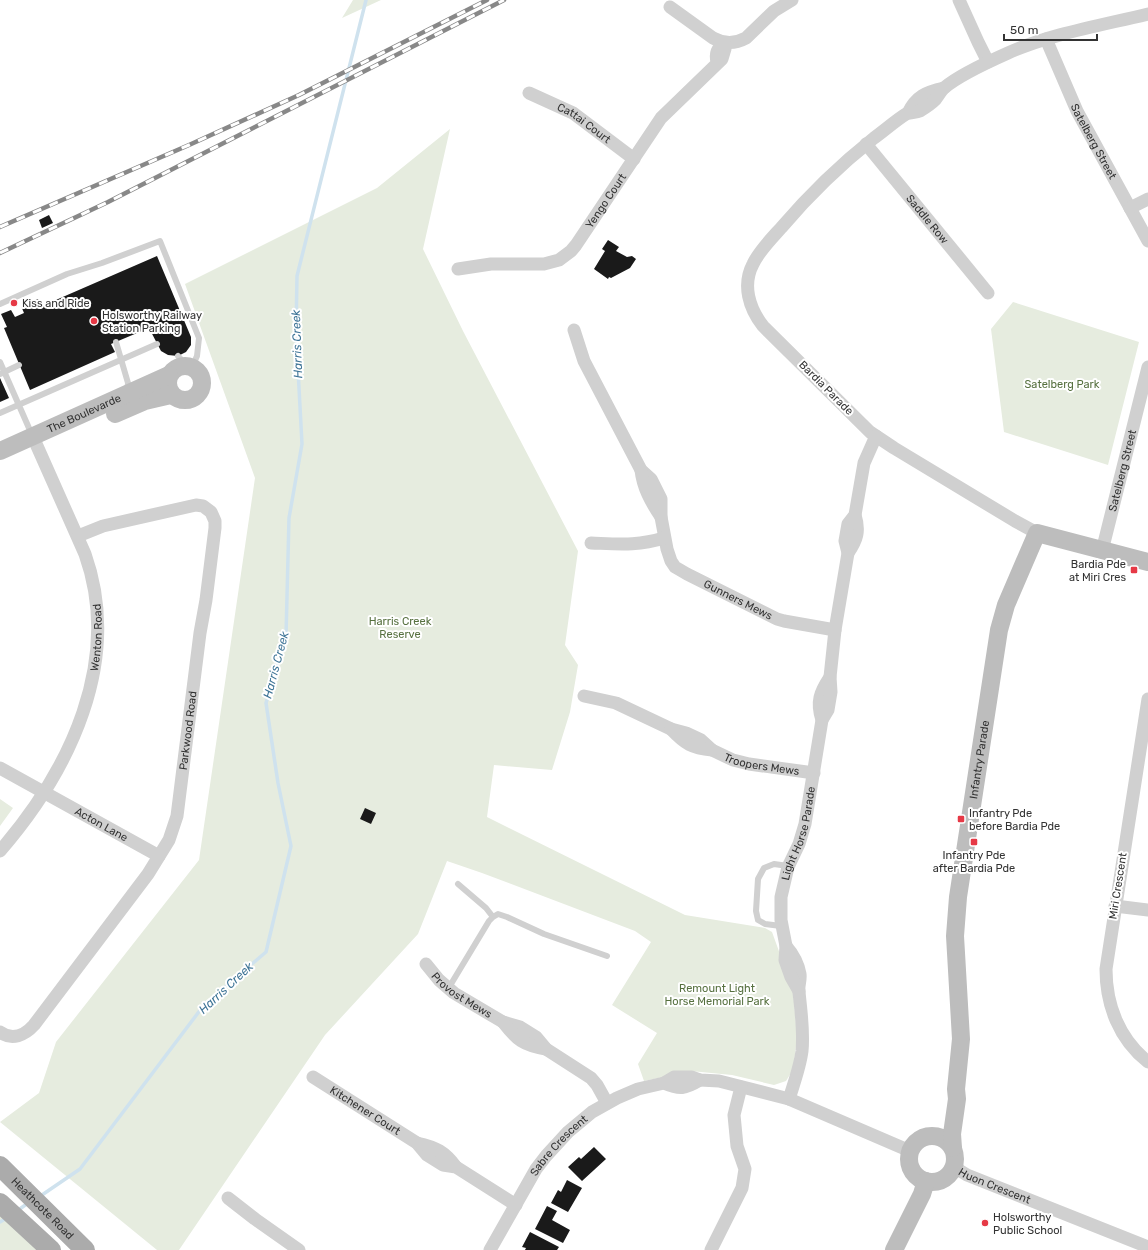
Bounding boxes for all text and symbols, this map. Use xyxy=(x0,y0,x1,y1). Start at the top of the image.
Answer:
scale bar xyxy=(1004,16,1097,42)
text: 50 m xyxy=(1010,23,1038,37)
street label: Cattai Court xyxy=(555,100,614,146)
street label: Satelberg Street xyxy=(1068,102,1120,182)
street label: Yengo Court xyxy=(583,170,629,231)
street label: Saddle Row xyxy=(904,192,952,246)
place label: Kiss and Ride xyxy=(22,297,90,310)
marker: Kiss and Ride xyxy=(9,298,19,308)
place label: Holsworthy Railway Station Parking xyxy=(102,309,202,335)
water label: Harris Creek xyxy=(289,309,305,379)
marker: Holsworthy Railway Station Parking xyxy=(89,316,99,326)
street label: Bardia Parade xyxy=(796,358,856,418)
park label: Satelberg Park xyxy=(1025,378,1100,391)
street label: The Boulevarde xyxy=(45,391,123,435)
street label: Satelberg Street xyxy=(1106,428,1139,513)
place label: Bardia Pde at Miri Cres xyxy=(1069,558,1126,584)
marker: Bardia Pde at Miri Cres xyxy=(1129,565,1139,575)
street label: Gunners Mews xyxy=(702,577,775,622)
street label: Wenton Road xyxy=(87,603,104,672)
park label: Harris Creek Reserve xyxy=(369,615,432,641)
water label: Harris Creek xyxy=(260,629,292,700)
street label: Parkwood Road xyxy=(176,690,199,771)
street label: Infantry Parade xyxy=(967,719,992,800)
street label: Troopers Mews xyxy=(722,750,801,777)
street label: Light Horse Parade xyxy=(779,785,818,882)
street label: Acton Lane xyxy=(73,804,130,844)
place label: Infantry Pde before Bardia Pde xyxy=(969,807,1060,833)
marker: Infantry Pde before Bardia Pde xyxy=(956,814,966,824)
marker: Infantry Pde after Bardia Pde xyxy=(969,837,979,847)
place label: Infantry Pde after Bardia Pde xyxy=(933,849,1015,875)
street label: Miri Crescent xyxy=(1106,851,1130,920)
water label: Harris Creek xyxy=(196,959,257,1017)
street label: Provost Mews xyxy=(429,970,495,1021)
park label: Remount Light Horse Memorial Park xyxy=(665,982,770,1008)
street label: Kitchener Court xyxy=(328,1083,404,1138)
street label: Sabre Crescent xyxy=(527,1112,591,1178)
street label: Huon Crescent xyxy=(956,1165,1033,1206)
street label: Heathcote Road xyxy=(9,1174,77,1242)
place label: Holsworthy Public School xyxy=(993,1211,1062,1237)
marker: Holsworthy Public School xyxy=(980,1218,990,1228)

